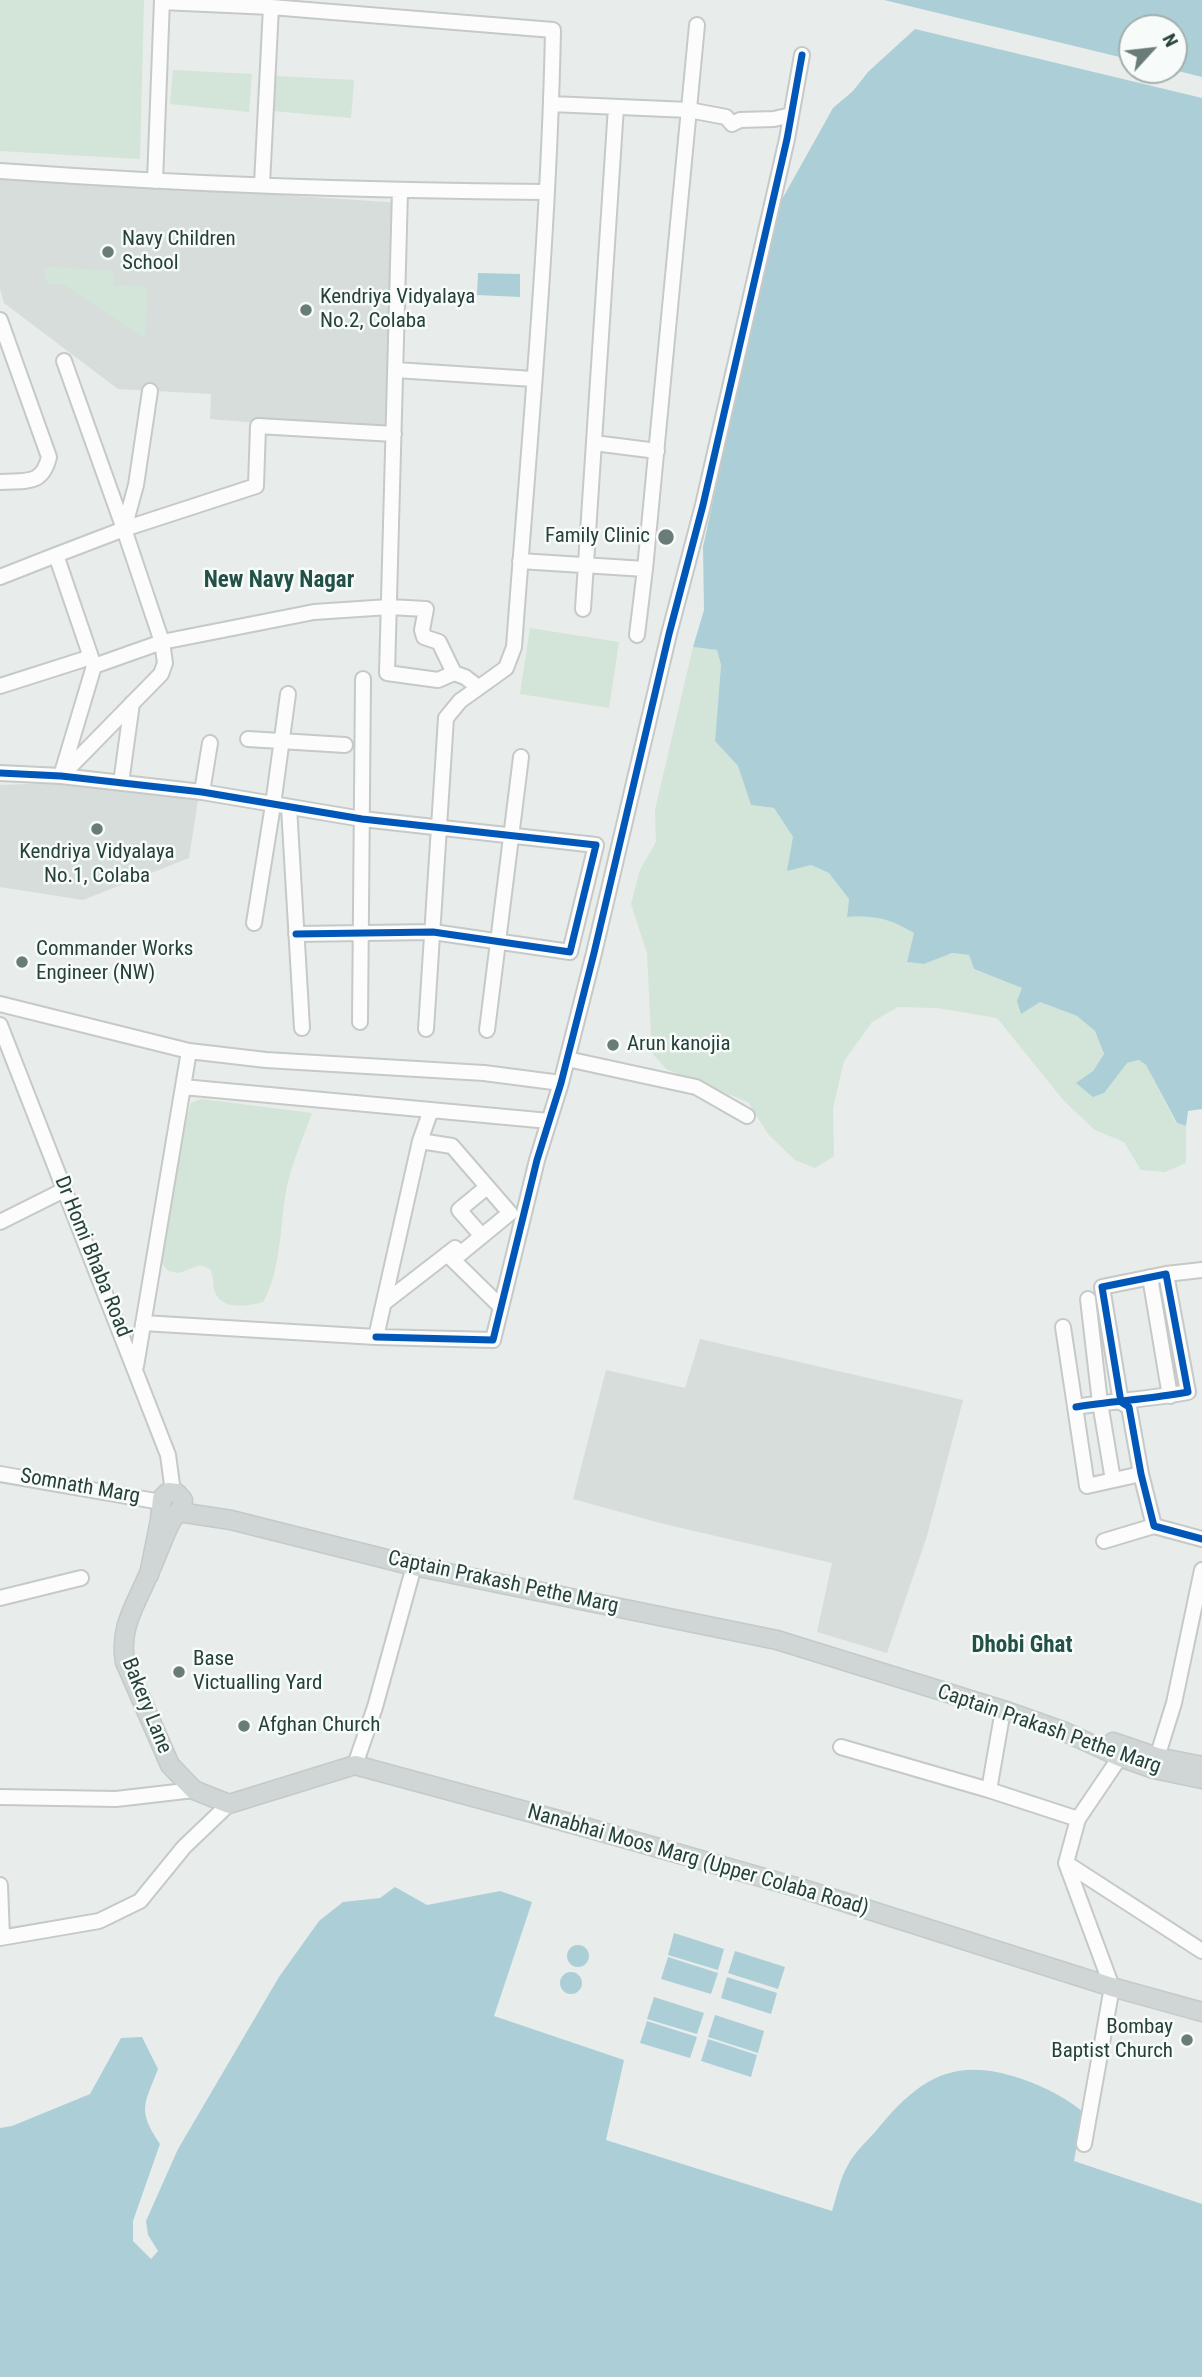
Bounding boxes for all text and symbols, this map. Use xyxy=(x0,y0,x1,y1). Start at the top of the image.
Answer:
north arrow xyxy=(1118,14,1188,84)
text: N xyxy=(1157,30,1183,51)
place label: Navy Children School xyxy=(122,227,236,277)
marker: Navy Children School xyxy=(100,244,116,260)
place label: Kendriya Vidyalaya No.2, Colaba xyxy=(320,285,475,335)
marker: Kendriya Vidyalaya No.2, Colaba xyxy=(298,302,314,318)
place label: Family Clinic xyxy=(545,524,650,550)
marker: Family Clinic xyxy=(656,527,676,547)
district label: New Navy Nagar xyxy=(204,567,354,595)
marker: Kendriya Vidyalaya No.1, Colaba xyxy=(89,821,105,837)
place label: Kendriya Vidyalaya No.1, Colaba xyxy=(19,840,175,890)
place label: Commander Works Engineer (NW) xyxy=(36,937,193,987)
marker: Commander Works Engineer (NW) xyxy=(14,954,30,970)
place label: Arun kanojia xyxy=(627,1032,730,1058)
marker: Arun kanojia xyxy=(605,1037,621,1053)
street label: Dr Homi Bhaba Road xyxy=(48,1173,136,1341)
street label: Somnath Marg xyxy=(18,1464,142,1510)
street label: Captain Prakash Pethe Marg xyxy=(385,1546,621,1620)
district label: Dhobi Ghat xyxy=(972,1632,1072,1660)
place label: Base Victualling Yard xyxy=(193,1647,322,1697)
street label: Bakery Lane xyxy=(115,1655,177,1757)
marker: Base Victualling Yard xyxy=(171,1664,187,1680)
street label: Captain Prakash Pethe Marg xyxy=(934,1680,1164,1780)
place label: Afghan Church xyxy=(258,1713,380,1739)
marker: Afghan Church xyxy=(236,1718,252,1734)
street label: Nanabhai Moos Marg (Upper Colaba Road) xyxy=(525,1800,871,1922)
place label: Bombay Baptist Church xyxy=(1051,2015,1173,2065)
marker: Bombay Baptist Church xyxy=(1179,2032,1195,2048)

